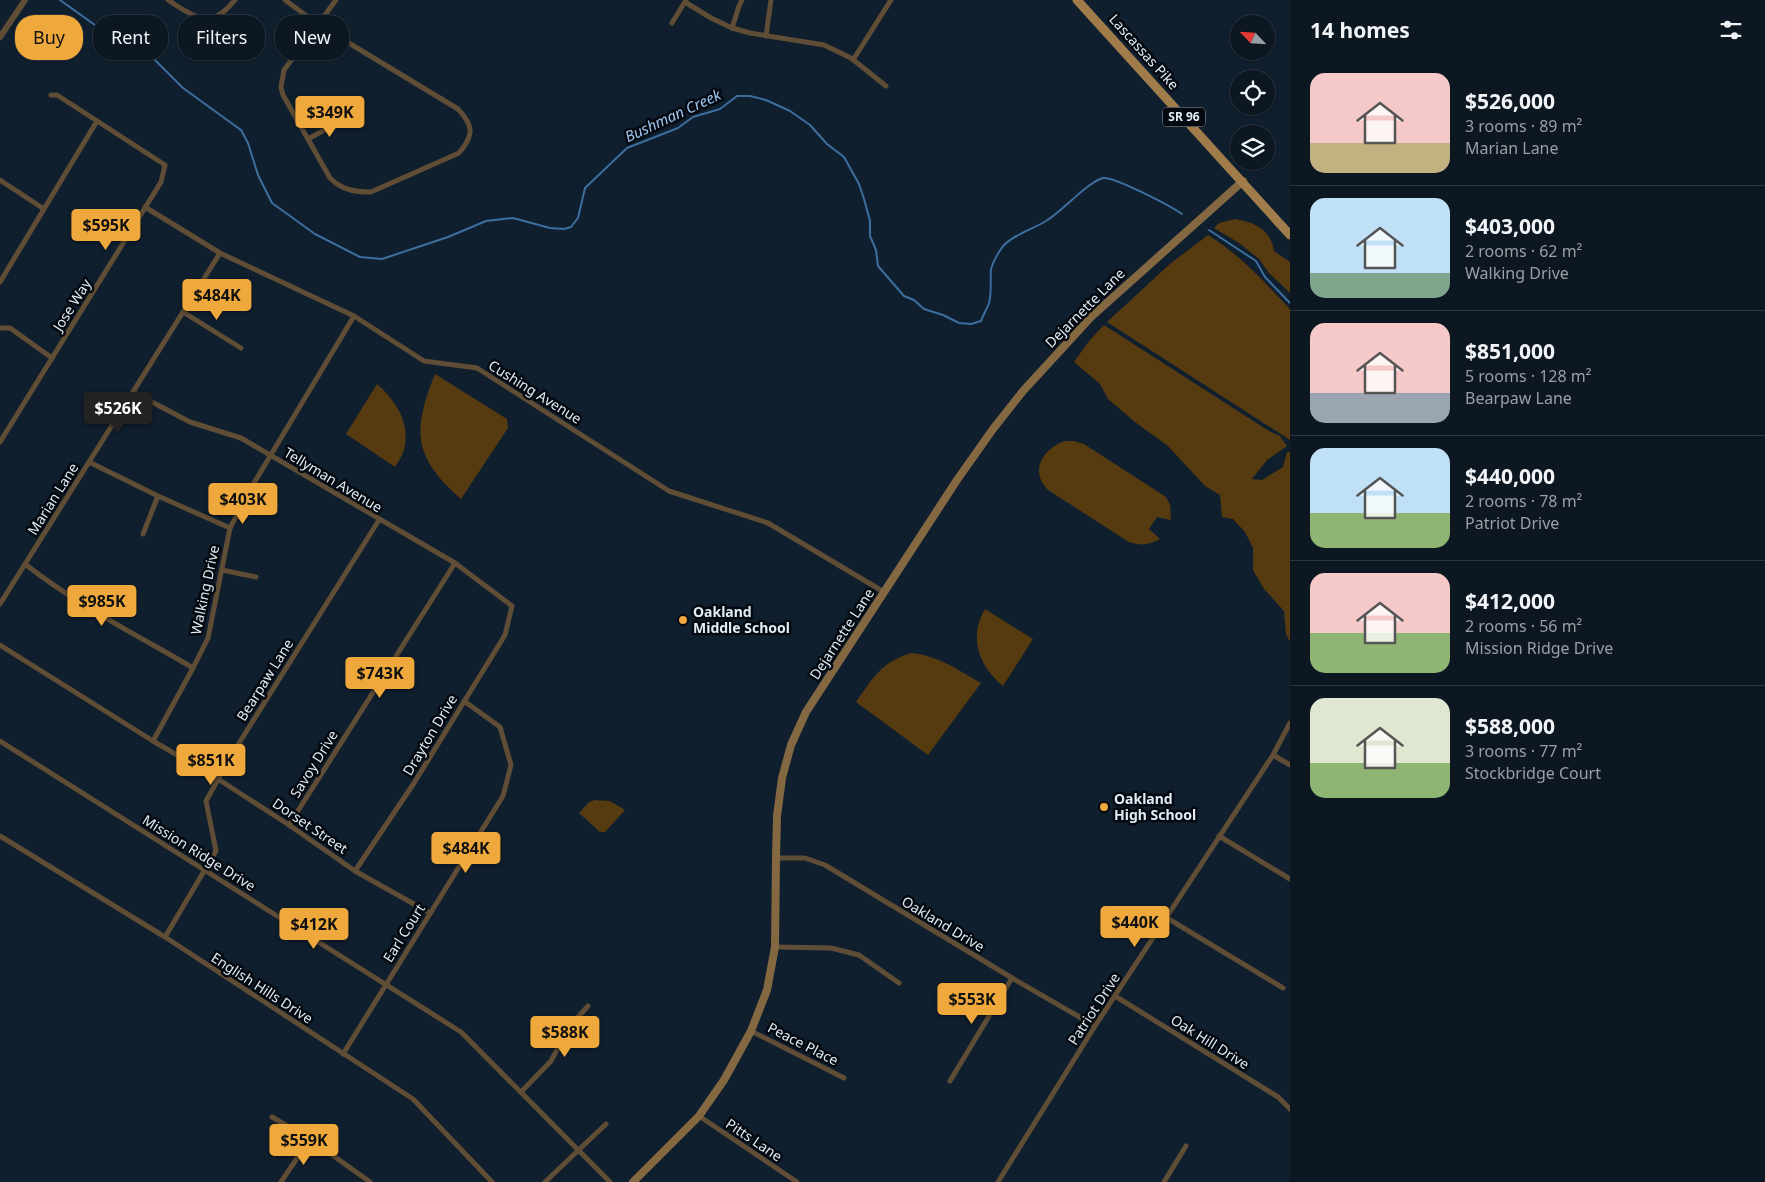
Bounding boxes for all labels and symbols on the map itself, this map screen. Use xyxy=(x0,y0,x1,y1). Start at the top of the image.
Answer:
street label: Lascassas Pike xyxy=(1105,10,1183,94)
north arrow xyxy=(1230,15,1275,60)
water label: Bushman Creek xyxy=(621,84,724,146)
pin: $349K xyxy=(295,96,365,138)
road number: SR 96 xyxy=(1163,108,1205,126)
pin: $595K xyxy=(71,208,141,251)
street label: Dejarnette Lane xyxy=(1041,264,1129,352)
street label: Jose Way xyxy=(47,274,96,336)
pin: $484K xyxy=(182,278,252,321)
street label: Cushing Avenue xyxy=(485,355,586,428)
pin: $526K xyxy=(83,392,153,434)
street label: Tellyman Avenue xyxy=(281,443,386,516)
street label: Marian Lane xyxy=(23,459,82,538)
pin: $403K xyxy=(208,482,278,525)
street label: Walking Drive xyxy=(186,543,223,636)
pin: $985K xyxy=(67,584,137,627)
street label: Dejarnette Lane xyxy=(805,584,878,683)
place label: Oakland Middle School xyxy=(693,602,790,637)
marker: Oakland Middle School xyxy=(677,614,689,626)
street label: Bearpaw Lane xyxy=(232,635,297,724)
pin: $743K xyxy=(345,656,415,699)
street label: Drayton Drive xyxy=(398,691,461,779)
street label: Savoy Drive xyxy=(285,726,342,801)
pin: $851K xyxy=(176,744,246,786)
place label: Oakland High School xyxy=(1114,789,1196,824)
street label: Dorset Street xyxy=(269,793,352,858)
marker: Oakland High School xyxy=(1098,801,1110,813)
street label: Mission Ridge Drive xyxy=(139,810,259,895)
pin: $484K xyxy=(431,832,501,874)
street label: Oakland Drive xyxy=(898,891,988,956)
street label: Earl Court xyxy=(378,900,429,966)
pin: $440K xyxy=(1100,906,1170,948)
pin: $412K xyxy=(279,908,349,950)
street label: English Hills Drive xyxy=(208,948,317,1028)
street label: Patriot Drive xyxy=(1063,969,1124,1049)
pin: $553K xyxy=(937,982,1007,1025)
street label: Oak Hill Drive xyxy=(1167,1010,1253,1073)
pin: $588K xyxy=(530,1016,600,1058)
street label: Peace Place xyxy=(765,1018,842,1070)
street label: Pitts Lane xyxy=(722,1114,786,1165)
pin: $559K xyxy=(269,1124,339,1166)

